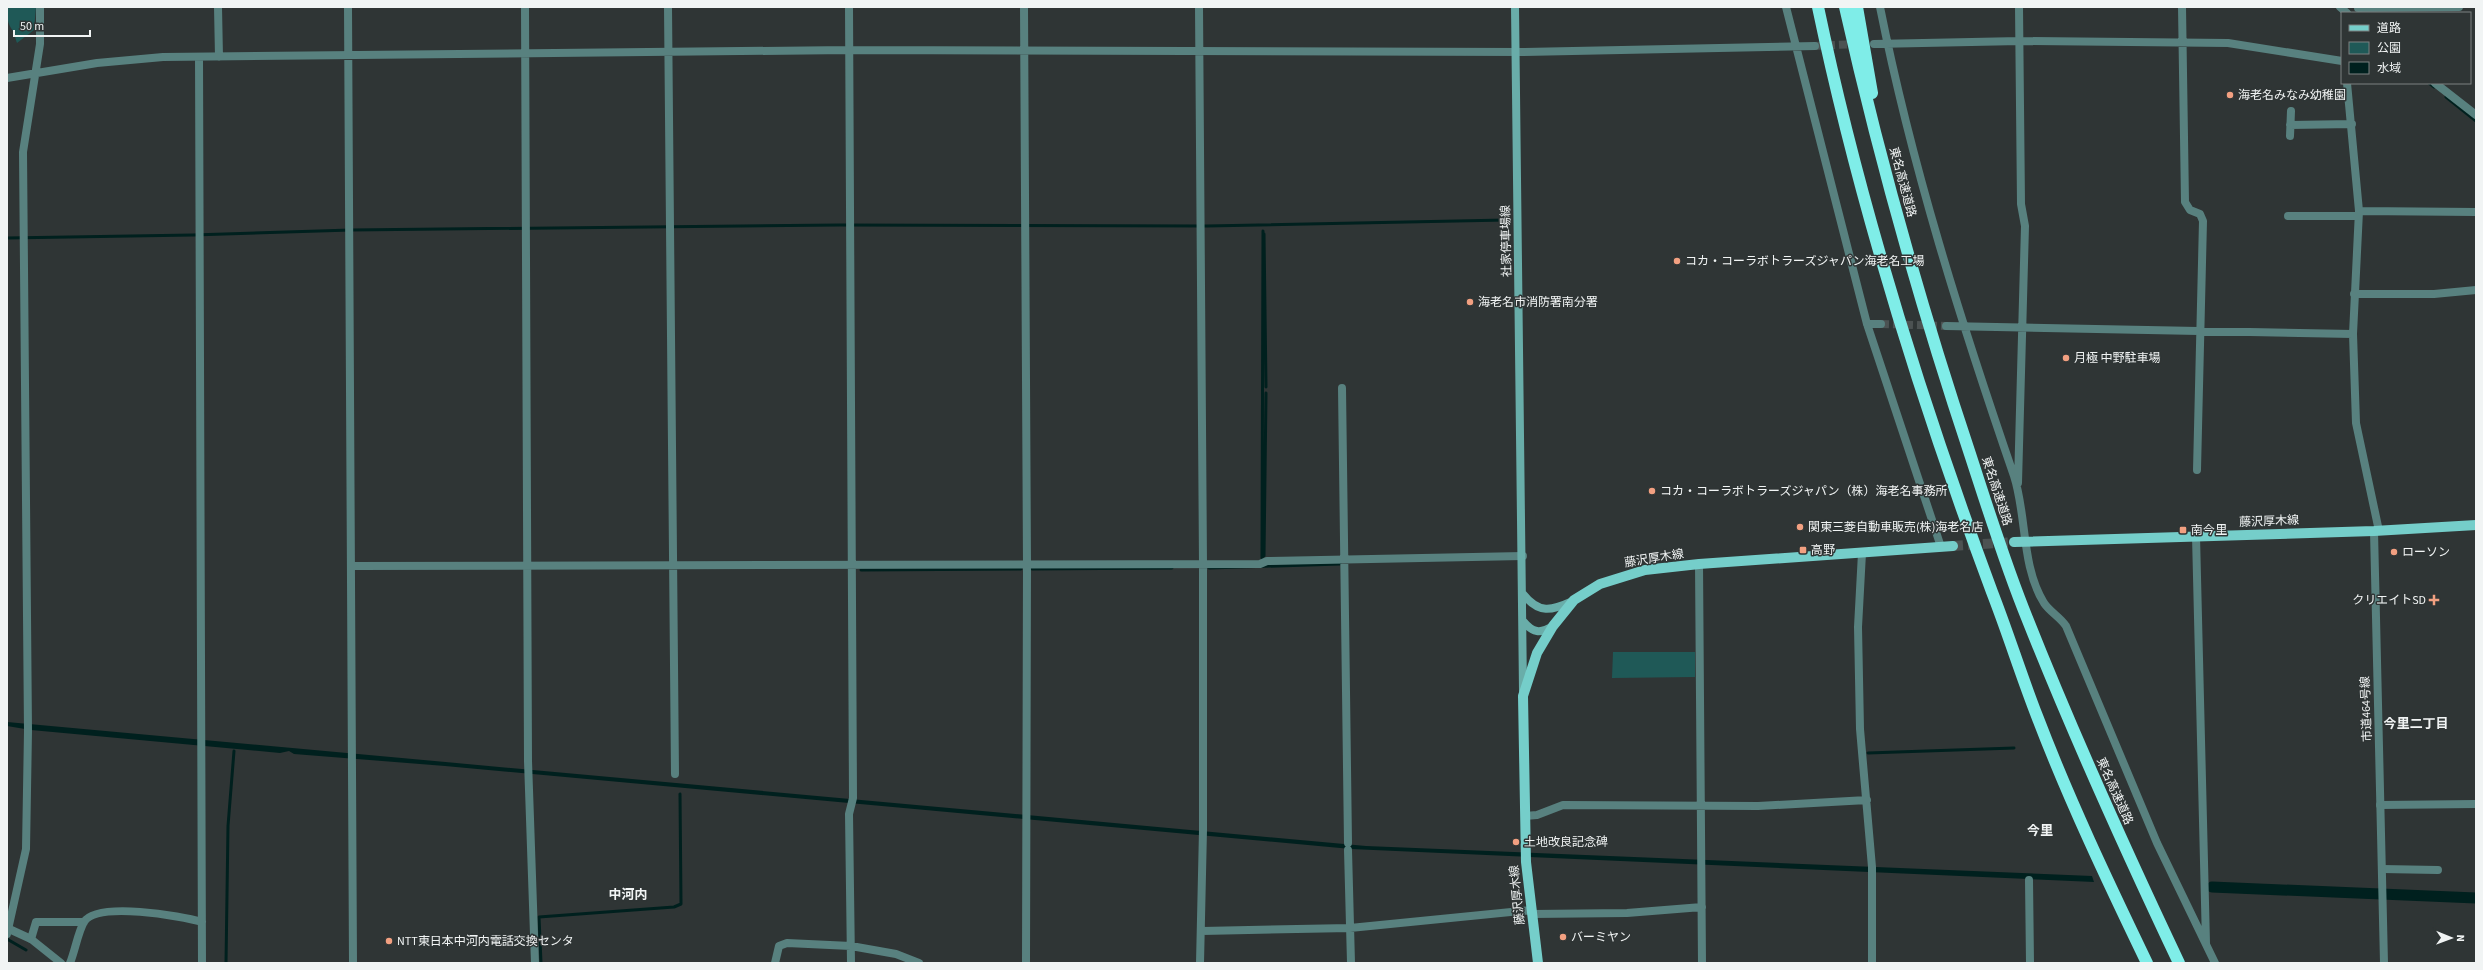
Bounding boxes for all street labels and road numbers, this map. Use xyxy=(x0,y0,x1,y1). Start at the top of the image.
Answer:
street label: 東名高速道路 xyxy=(1885,145,1920,219)
street label: 社家停車場線 xyxy=(1497,205,1516,277)
street label: 東名高速道路 xyxy=(1977,454,2016,528)
street label: 藤沢厚木線 xyxy=(2239,512,2299,531)
street label: 藤沢厚木線 xyxy=(1623,545,1685,572)
street label: 市道464号線 xyxy=(2357,676,2376,742)
street label: 東名高速道路 xyxy=(2092,755,2137,828)
street label: 藤沢厚木線 xyxy=(1506,864,1529,926)

